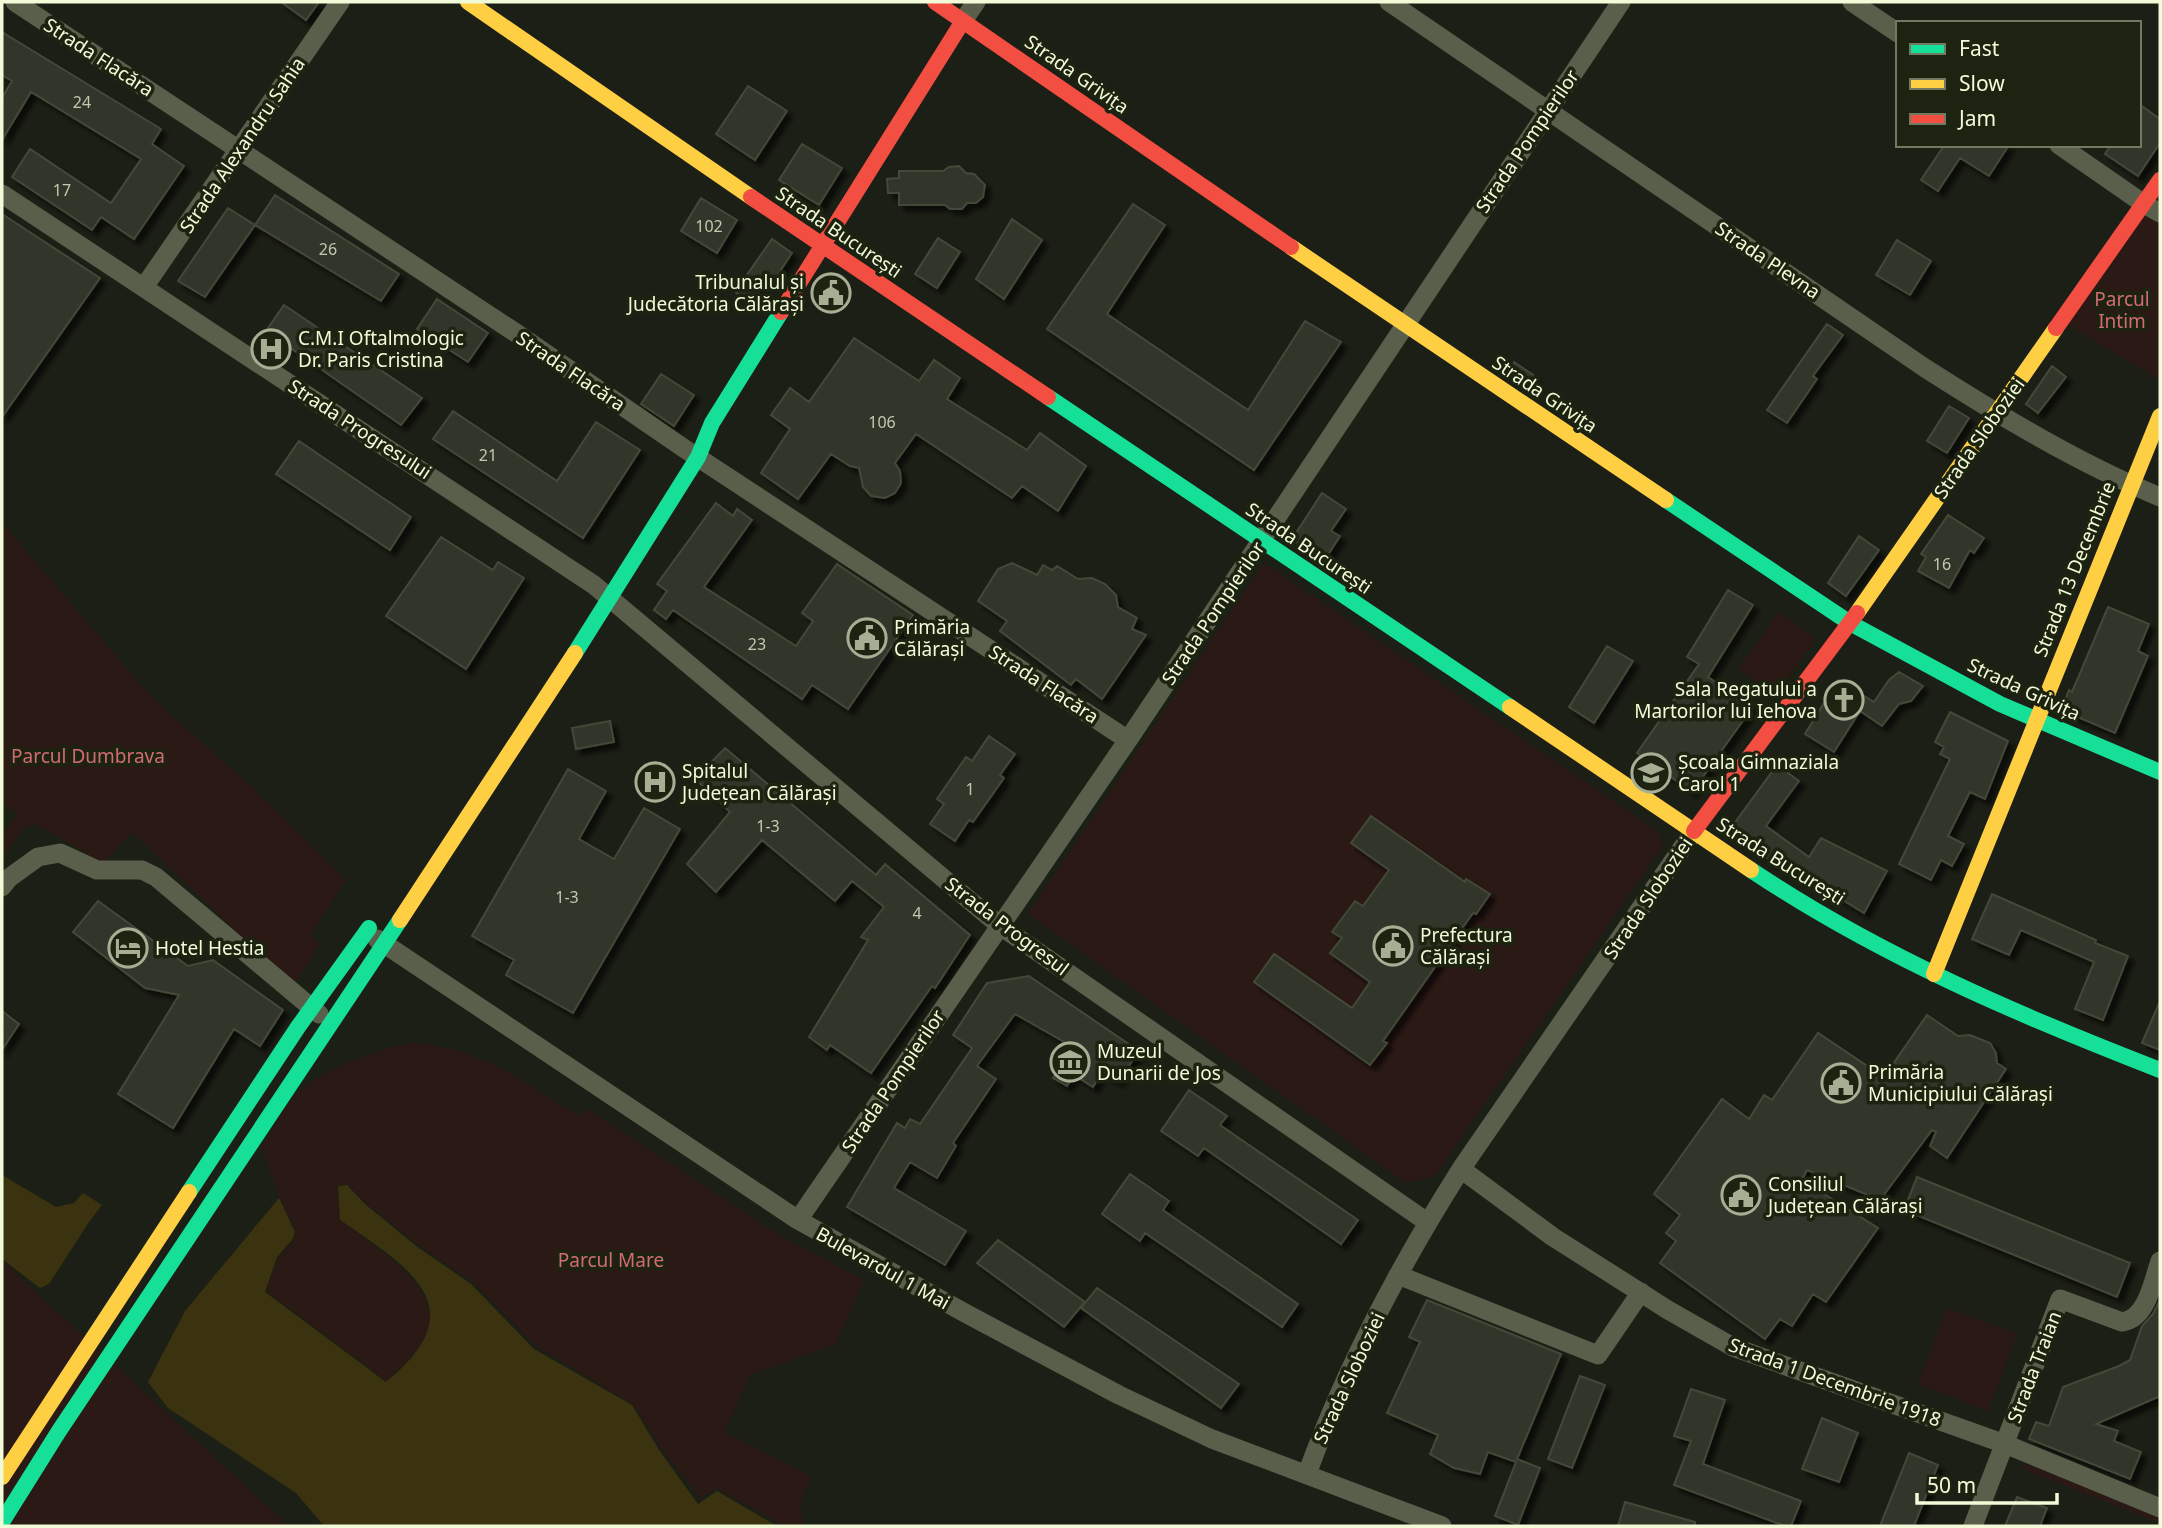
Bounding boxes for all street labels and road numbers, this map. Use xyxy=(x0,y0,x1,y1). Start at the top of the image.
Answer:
street label: Strada Flacăra xyxy=(39,12,159,102)
street label: Strada Grivița xyxy=(1020,29,1134,119)
street label: Strada Alexandru Sahia xyxy=(173,52,311,238)
street label: Strada Pompierilor xyxy=(1469,64,1585,218)
street label: Strada București xyxy=(771,180,907,284)
street label: Strada Plevna xyxy=(1710,215,1826,305)
street label: Strada Flacăra xyxy=(511,325,631,417)
street label: Strada Grivița xyxy=(1487,349,1603,439)
street label: Strada Sloboziei xyxy=(1928,372,2030,504)
street label: Strada Progresului xyxy=(284,373,436,485)
street label: Strada 13 Decembrie xyxy=(2027,478,2121,660)
street label: Strada București xyxy=(1241,496,1377,600)
street label: Strada Pompierilor xyxy=(1155,536,1271,690)
street label: Strada Flacăra xyxy=(984,639,1104,729)
street label: Strada Grivița xyxy=(1964,652,2084,726)
street label: Strada București xyxy=(1712,811,1850,911)
street label: Strada Sloboziei xyxy=(1598,832,1698,964)
street label: Strada Progresul xyxy=(940,871,1074,981)
street label: Strada Pompierilor xyxy=(835,1004,951,1158)
street label: Bulevardul 1 Mai xyxy=(812,1221,954,1315)
street label: Strada Traian xyxy=(2001,1307,2067,1427)
street label: Strada Sloboziei xyxy=(1307,1308,1391,1448)
street label: Strada 1 Decembrie 1918 xyxy=(1725,1331,1945,1433)

